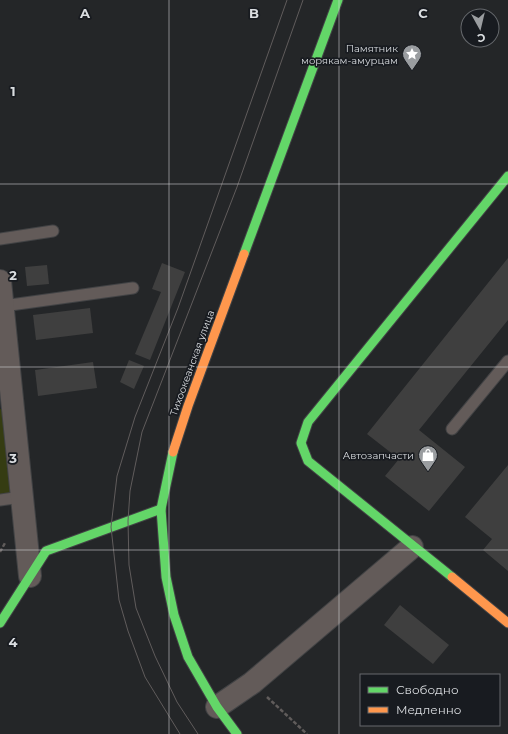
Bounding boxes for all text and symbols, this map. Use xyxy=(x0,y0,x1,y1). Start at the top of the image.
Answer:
text: A xyxy=(79,5,91,21)
text: B xyxy=(249,5,259,21)
text: C xyxy=(418,5,428,21)
north arrow xyxy=(460,8,500,48)
text: С xyxy=(476,30,486,45)
place label: Памятник морякам-амурцам xyxy=(301,42,398,67)
place icon: Памятник морякам-амурцам xyxy=(401,43,423,71)
text: 1 xyxy=(10,83,16,99)
text: 2 xyxy=(9,267,17,283)
street label: Тихоокеанская улица xyxy=(167,308,217,418)
shop icon: Автозапчасти xyxy=(417,444,439,472)
place label: Автозапчасти xyxy=(343,449,414,462)
text: 3 xyxy=(8,450,17,466)
text: 4 xyxy=(9,634,18,650)
legend xyxy=(360,674,500,726)
text: Свободно xyxy=(396,682,459,697)
text: Медленно xyxy=(396,702,462,717)

